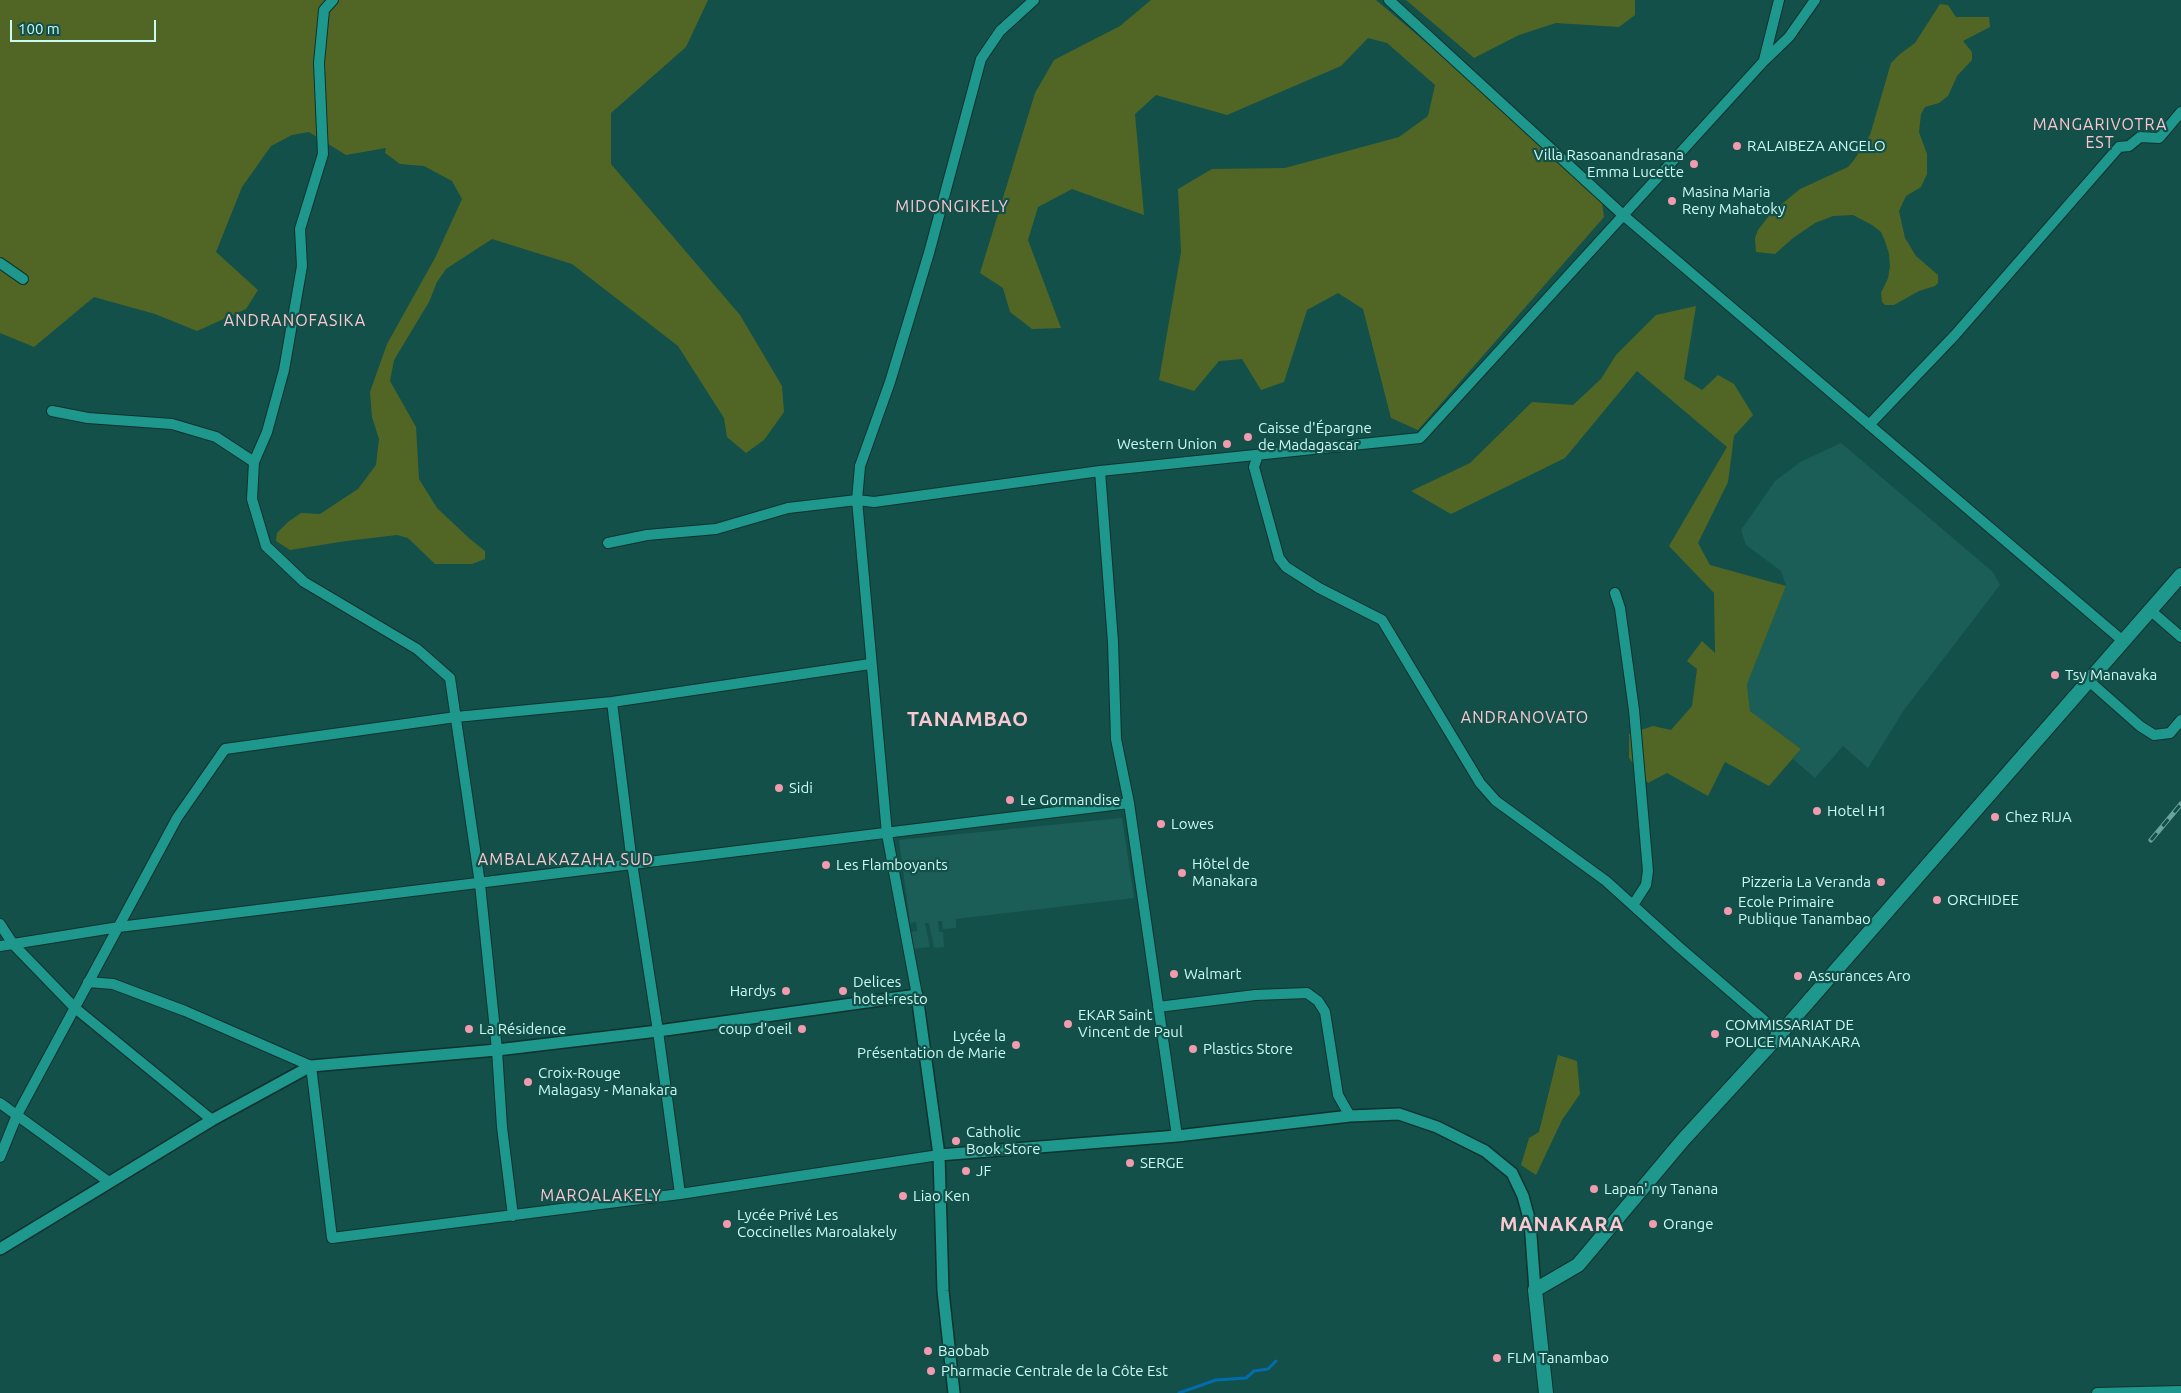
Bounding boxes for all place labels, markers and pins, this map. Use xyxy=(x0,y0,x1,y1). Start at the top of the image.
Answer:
place label: RALAIBEZA ANGELO xyxy=(1747,137,1886,155)
marker: RALAIBEZA ANGELO xyxy=(1731,140,1743,152)
place label: Villa Rasoanandrasana Emma Lucette xyxy=(1534,146,1684,181)
marker: Villa Rasoanandrasana Emma Lucette xyxy=(1688,158,1700,170)
place label: Masina Maria Reny Mahatoky xyxy=(1682,183,1785,218)
marker: Masina Maria Reny Mahatoky xyxy=(1666,195,1678,207)
place label: Caisse d'Épargne de Madagascar xyxy=(1258,419,1372,454)
marker: Caisse d'Épargne de Madagascar xyxy=(1242,431,1254,443)
place label: Western Union xyxy=(1117,435,1217,453)
marker: Western Union xyxy=(1221,438,1233,450)
place label: Tsy Manavaka xyxy=(2065,666,2157,684)
marker: Tsy Manavaka xyxy=(2049,669,2061,681)
place label: Sidi xyxy=(789,779,813,797)
marker: Sidi xyxy=(773,782,785,794)
place label: Le Gormandise xyxy=(1020,791,1120,809)
marker: Le Gormandise xyxy=(1004,794,1016,806)
place label: Hotel H1 xyxy=(1827,802,1887,820)
marker: Hotel H1 xyxy=(1811,805,1823,817)
place label: Chez RIJA xyxy=(2005,808,2072,826)
marker: Chez RIJA xyxy=(1989,811,2001,823)
place label: Lowes xyxy=(1171,815,1214,833)
marker: Lowes xyxy=(1155,818,1167,830)
place label: Hôtel de Manakara xyxy=(1192,855,1258,890)
place label: Les Flamboyants xyxy=(836,856,948,874)
marker: Les Flamboyants xyxy=(820,859,832,871)
marker: Hôtel de Manakara xyxy=(1176,867,1188,879)
place label: Pizzeria La Veranda xyxy=(1741,873,1871,891)
marker: Pizzeria La Veranda xyxy=(1875,876,1887,888)
place label: ORCHIDEE xyxy=(1947,891,2019,909)
place label: Ecole Primaire Publique Tanambao xyxy=(1738,893,1871,928)
marker: ORCHIDEE xyxy=(1931,894,1943,906)
marker: Ecole Primaire Publique Tanambao xyxy=(1722,905,1734,917)
place label: Walmart xyxy=(1184,965,1241,983)
place label: Assurances Aro xyxy=(1808,967,1911,985)
marker: Walmart xyxy=(1168,968,1180,980)
marker: Assurances Aro xyxy=(1792,970,1804,982)
place label: Delices hotel-resto xyxy=(853,973,928,1008)
place label: Hardys xyxy=(730,982,776,1000)
marker: Hardys xyxy=(780,985,792,997)
marker: Delices hotel-resto xyxy=(837,985,849,997)
place label: EKAR Saint Vincent de Paul xyxy=(1078,1006,1183,1041)
place label: COMMISSARIAT DE POLICE MANAKARA xyxy=(1725,1016,1860,1051)
marker: EKAR Saint Vincent de Paul xyxy=(1062,1018,1074,1030)
place label: La Résidence xyxy=(479,1020,566,1038)
place label: coup d'oeil xyxy=(719,1020,792,1038)
marker: La Résidence xyxy=(463,1023,475,1035)
marker: coup d'oeil xyxy=(796,1023,808,1035)
place label: Lycée la Présentation de Marie xyxy=(857,1027,1006,1062)
marker: COMMISSARIAT DE POLICE MANAKARA xyxy=(1709,1028,1721,1040)
marker: Lycée la Présentation de Marie xyxy=(1010,1039,1022,1051)
place label: Plastics Store xyxy=(1203,1040,1293,1058)
marker: Plastics Store xyxy=(1187,1043,1199,1055)
place label: Croix-Rouge Malagasy - Manakara xyxy=(538,1064,677,1099)
marker: Croix-Rouge Malagasy - Manakara xyxy=(522,1076,534,1088)
place label: Catholic Book Store xyxy=(966,1123,1041,1158)
marker: Catholic Book Store xyxy=(950,1135,962,1147)
place label: SERGE xyxy=(1140,1154,1184,1172)
marker: SERGE xyxy=(1124,1157,1136,1169)
place label: JF xyxy=(976,1162,991,1180)
marker: JF xyxy=(960,1165,972,1177)
place label: Lapan' ny Tanana xyxy=(1604,1180,1718,1198)
marker: Lapan' ny Tanana xyxy=(1588,1183,1600,1195)
place label: Liao Ken xyxy=(913,1187,970,1205)
marker: Liao Ken xyxy=(897,1190,909,1202)
place label: Lycée Privé Les Coccinelles Maroalakely xyxy=(737,1206,897,1241)
place label: Orange xyxy=(1663,1215,1713,1233)
marker: Lycée Privé Les Coccinelles Maroalakely xyxy=(721,1218,733,1230)
marker: Orange xyxy=(1647,1218,1659,1230)
place label: Baobab xyxy=(938,1342,989,1360)
marker: Baobab xyxy=(922,1345,934,1357)
place label: FLM Tanambao xyxy=(1507,1349,1609,1367)
marker: FLM Tanambao xyxy=(1491,1352,1503,1364)
place label: Pharmacie Centrale de la Côte Est xyxy=(941,1362,1168,1380)
marker: Pharmacie Centrale de la Côte Est xyxy=(925,1365,937,1377)

